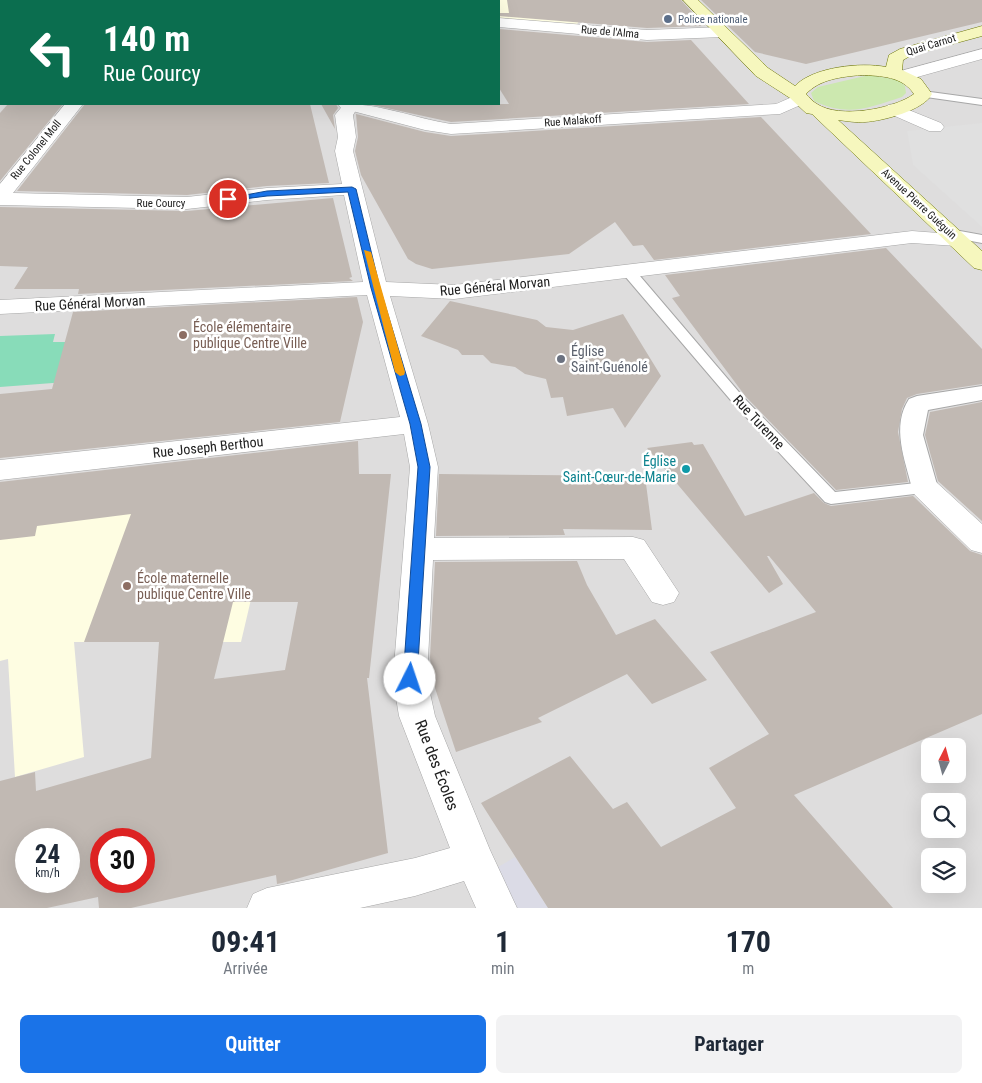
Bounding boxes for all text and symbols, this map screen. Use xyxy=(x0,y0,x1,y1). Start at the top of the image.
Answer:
marker: Police nationale xyxy=(662,13,674,25)
place label: Police nationale xyxy=(678,13,748,26)
text: 140 m xyxy=(103,19,190,60)
icon: left xyxy=(20,20,85,85)
street label: Rue de l'Alma xyxy=(580,23,640,41)
street label: Quai Carnot xyxy=(905,31,957,59)
text: Rue Courcy xyxy=(103,61,201,86)
street label: Rue Malakoff xyxy=(544,112,603,129)
street label: Rue Colonel Moll xyxy=(8,118,64,182)
street label: Avenue Pierre Guéguin xyxy=(879,166,959,242)
pin xyxy=(207,178,249,220)
icon: arrive xyxy=(214,185,242,213)
street label: Rue Courcy xyxy=(137,197,186,210)
street label: Rue Général Morvan xyxy=(439,273,551,299)
street label: Rue Général Morvan xyxy=(34,292,146,314)
place label: École élémentaire publique Centre Ville xyxy=(193,318,307,351)
marker: École élémentaire publique Centre Ville xyxy=(177,329,189,341)
place label: Église Saint-Guénolé xyxy=(571,342,648,375)
marker: Église Saint-Guénolé xyxy=(555,353,567,365)
street label: Rue Turenne xyxy=(730,392,788,453)
street label: Rue Joseph Berthou xyxy=(152,433,264,461)
place label: Église Saint-Cœur-de-Marie xyxy=(563,452,676,485)
marker: Église Saint-Cœur-de-Marie xyxy=(680,463,692,475)
place label: École maternelle publique Centre Ville xyxy=(137,569,251,602)
marker: École maternelle publique Centre Ville xyxy=(121,580,133,592)
position arrow xyxy=(383,652,435,704)
street label: Rue des Écoles xyxy=(411,717,463,813)
north arrow xyxy=(921,738,966,782)
map controls xyxy=(921,738,966,893)
button: search xyxy=(921,793,966,838)
speed limit sign: 30 xyxy=(90,828,155,893)
text: 24 xyxy=(35,840,60,869)
button: layers xyxy=(921,848,966,893)
text: km/h xyxy=(35,866,60,880)
text: 09:41 xyxy=(211,924,280,959)
text: 1 xyxy=(495,924,510,959)
text: 170 xyxy=(725,924,771,959)
text: Arrivée xyxy=(223,959,268,978)
text: min xyxy=(491,959,514,978)
text: m xyxy=(742,959,754,978)
button: Quitter xyxy=(20,1015,486,1073)
button: Partager xyxy=(496,1015,962,1073)

